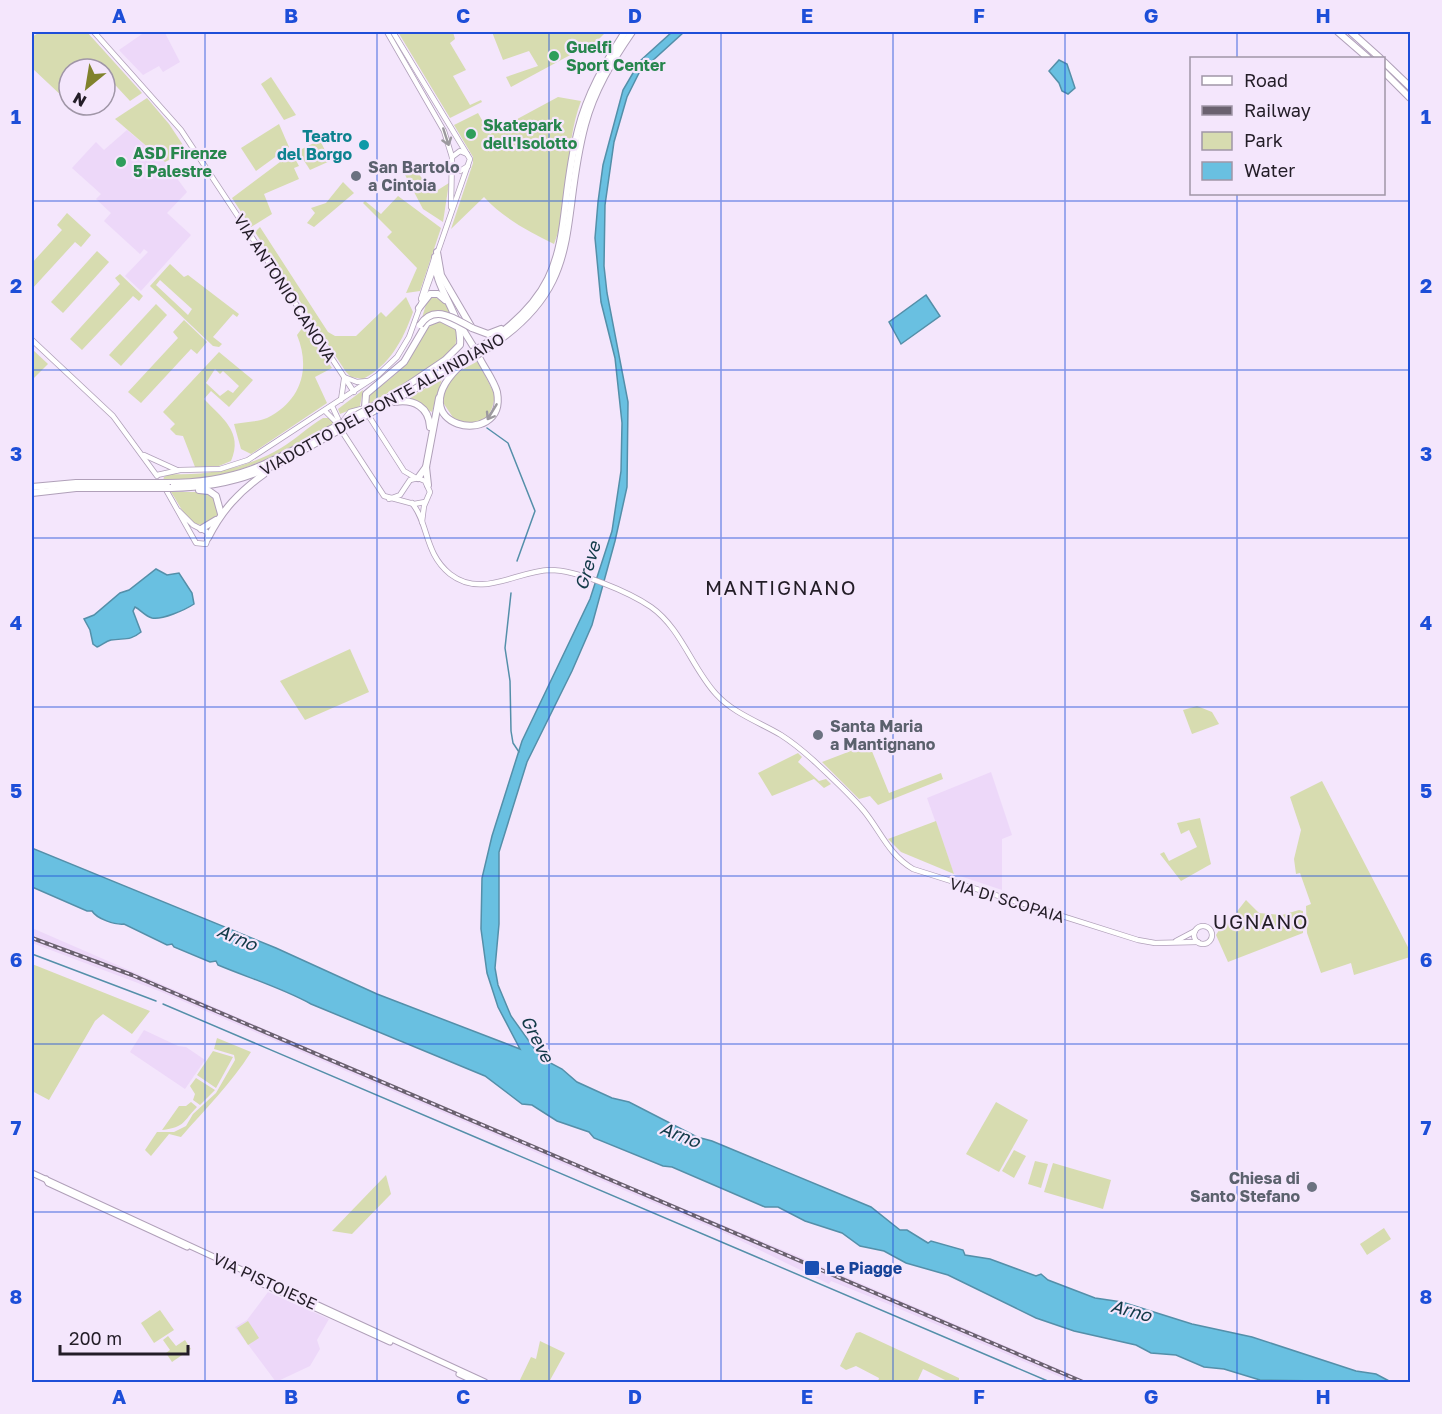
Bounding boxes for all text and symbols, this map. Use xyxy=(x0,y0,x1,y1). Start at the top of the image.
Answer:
text: A xyxy=(112,3,126,27)
text: B xyxy=(284,3,298,27)
text: C xyxy=(456,3,470,27)
text: D xyxy=(628,3,642,27)
text: E xyxy=(801,3,813,27)
text: F xyxy=(973,3,985,27)
text: G xyxy=(1144,3,1158,27)
text: H xyxy=(1315,3,1331,27)
place label: Guelfi Sport Center xyxy=(566,37,666,75)
marker: Guelfi Sport Center xyxy=(547,49,561,63)
north arrow xyxy=(57,57,117,117)
legend xyxy=(1190,57,1385,195)
text: Road xyxy=(1244,69,1288,91)
text: N xyxy=(69,88,90,112)
text: Railway xyxy=(1244,99,1311,121)
text: 1 xyxy=(11,104,21,128)
text: 1 xyxy=(1421,104,1431,128)
place label: Skatepark dell'Isolotto xyxy=(483,115,578,153)
place label: Teatro del Borgo xyxy=(277,126,352,164)
one-way arrow xyxy=(441,127,452,146)
marker: Skatepark dell'Isolotto xyxy=(464,127,478,141)
text: Park xyxy=(1244,129,1283,151)
marker: Teatro del Borgo xyxy=(357,138,371,152)
place label: ASD Firenze 5 Palestre xyxy=(133,143,227,181)
marker: ASD Firenze 5 Palestre xyxy=(114,155,128,169)
place label: San Bartolo a Cintoia xyxy=(368,157,460,195)
text: Water xyxy=(1244,159,1295,181)
marker: San Bartolo a Cintoia xyxy=(349,169,363,183)
street label: VIA ANTONIO CANOVA xyxy=(230,210,341,366)
text: 2 xyxy=(10,273,22,297)
text: 2 xyxy=(1420,273,1432,297)
street label: VIADOTTO DEL PONTE ALL'INDIANO xyxy=(256,328,508,480)
one-way arrow xyxy=(485,403,498,420)
text: 3 xyxy=(10,441,22,465)
text: 3 xyxy=(1420,441,1432,465)
water label: Greve xyxy=(569,537,605,593)
district label: MANTIGNANO xyxy=(705,575,857,599)
text: 4 xyxy=(10,610,22,634)
text: 4 xyxy=(1420,610,1432,634)
place label: Santa Maria a Mantignano xyxy=(830,716,936,754)
marker: Santa Maria a Mantignano xyxy=(811,728,825,742)
text: 5 xyxy=(10,778,22,802)
text: 5 xyxy=(1420,778,1432,802)
street label: VIA DI SCOPAIA xyxy=(947,873,1067,927)
district label: UGNANO xyxy=(1213,909,1309,933)
water label: Arno xyxy=(214,919,262,956)
text: 6 xyxy=(10,947,22,971)
text: 6 xyxy=(1420,947,1432,971)
water label: Greve xyxy=(517,1011,560,1067)
text: 7 xyxy=(11,1115,22,1139)
text: 7 xyxy=(1421,1115,1432,1139)
water label: Arno xyxy=(657,1116,705,1152)
place label: Chiesa di Santo Stefano xyxy=(1190,1168,1300,1206)
marker: Chiesa di Santo Stefano xyxy=(1305,1180,1319,1194)
street label: VIA PISTOIESE xyxy=(210,1248,320,1314)
place label: Le Piagge xyxy=(826,1258,902,1278)
marker: Le Piagge xyxy=(803,1259,821,1277)
text: 8 xyxy=(10,1284,22,1308)
text: 8 xyxy=(1420,1284,1432,1308)
water label: Arno xyxy=(1109,1294,1155,1326)
scale bar xyxy=(60,1318,188,1356)
text: 200 m xyxy=(69,1327,122,1349)
text: A xyxy=(112,1384,126,1408)
text: B xyxy=(284,1384,298,1408)
text: C xyxy=(456,1384,470,1408)
text: D xyxy=(628,1384,642,1408)
text: E xyxy=(801,1384,813,1408)
text: F xyxy=(973,1384,985,1408)
text: G xyxy=(1144,1384,1158,1408)
text: H xyxy=(1315,1384,1331,1408)

